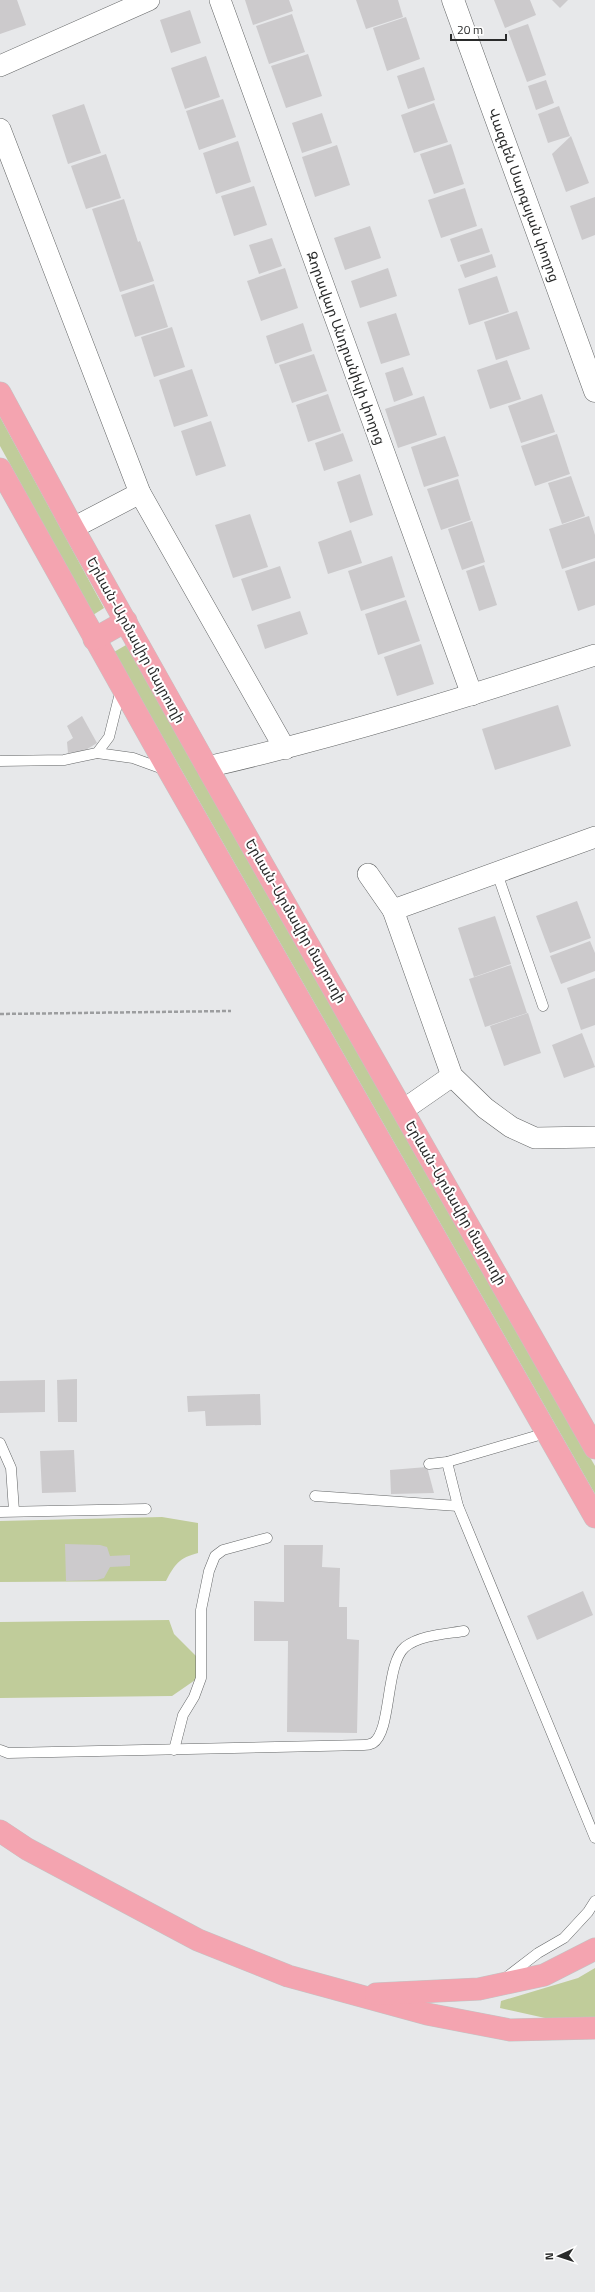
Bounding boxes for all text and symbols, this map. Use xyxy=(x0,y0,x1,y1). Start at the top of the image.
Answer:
scale bar xyxy=(451,16,506,42)
text: 20 m xyxy=(457,20,483,39)
street label: Վազգեն Սարգսյան փողոց xyxy=(483,105,566,285)
street label: Զորավար Անդրանիկի փողոց xyxy=(302,248,391,448)
street label: Երևան-Արմավիր մայրուղի xyxy=(82,553,191,727)
street label: Երևան-Արմավիր մայրուղի xyxy=(241,834,352,1007)
street label: Երևան-Արմավիր մայրուղի xyxy=(401,1116,512,1289)
north arrow xyxy=(539,2236,579,2276)
text: N xyxy=(541,2252,557,2261)

